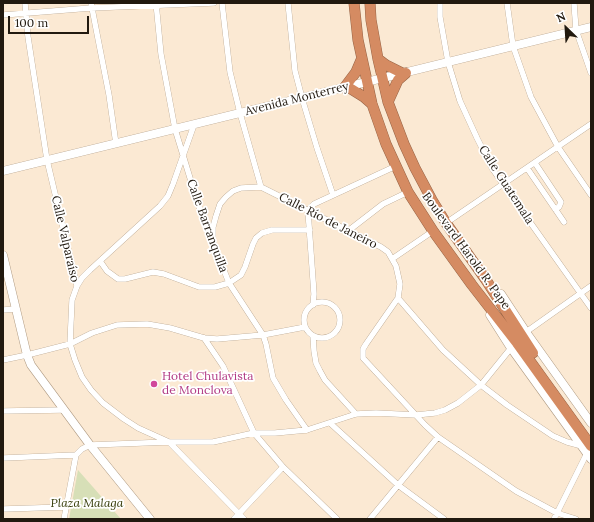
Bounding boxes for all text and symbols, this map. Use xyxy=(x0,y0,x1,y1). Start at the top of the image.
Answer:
scale bar xyxy=(10,8,91,34)
north arrow xyxy=(546,8,586,48)
text: N xyxy=(554,9,568,25)
text: 100 m xyxy=(15,15,48,30)
street label: Avenida Monterrey xyxy=(244,79,350,119)
street label: Calle Guatemala xyxy=(475,143,537,227)
street label: Calle Barranquilla xyxy=(183,177,231,275)
street label: Calle Río de Janeiro xyxy=(276,190,380,252)
street label: Boulevard Harold R. Pape xyxy=(419,190,513,312)
street label: Calle Valparaíso xyxy=(48,194,82,284)
place label: Hotel Chulavista de Monclova xyxy=(162,370,254,398)
marker: Hotel Chulavista de Monclova xyxy=(149,379,159,389)
park label: Plaza Malaga xyxy=(51,497,123,511)

